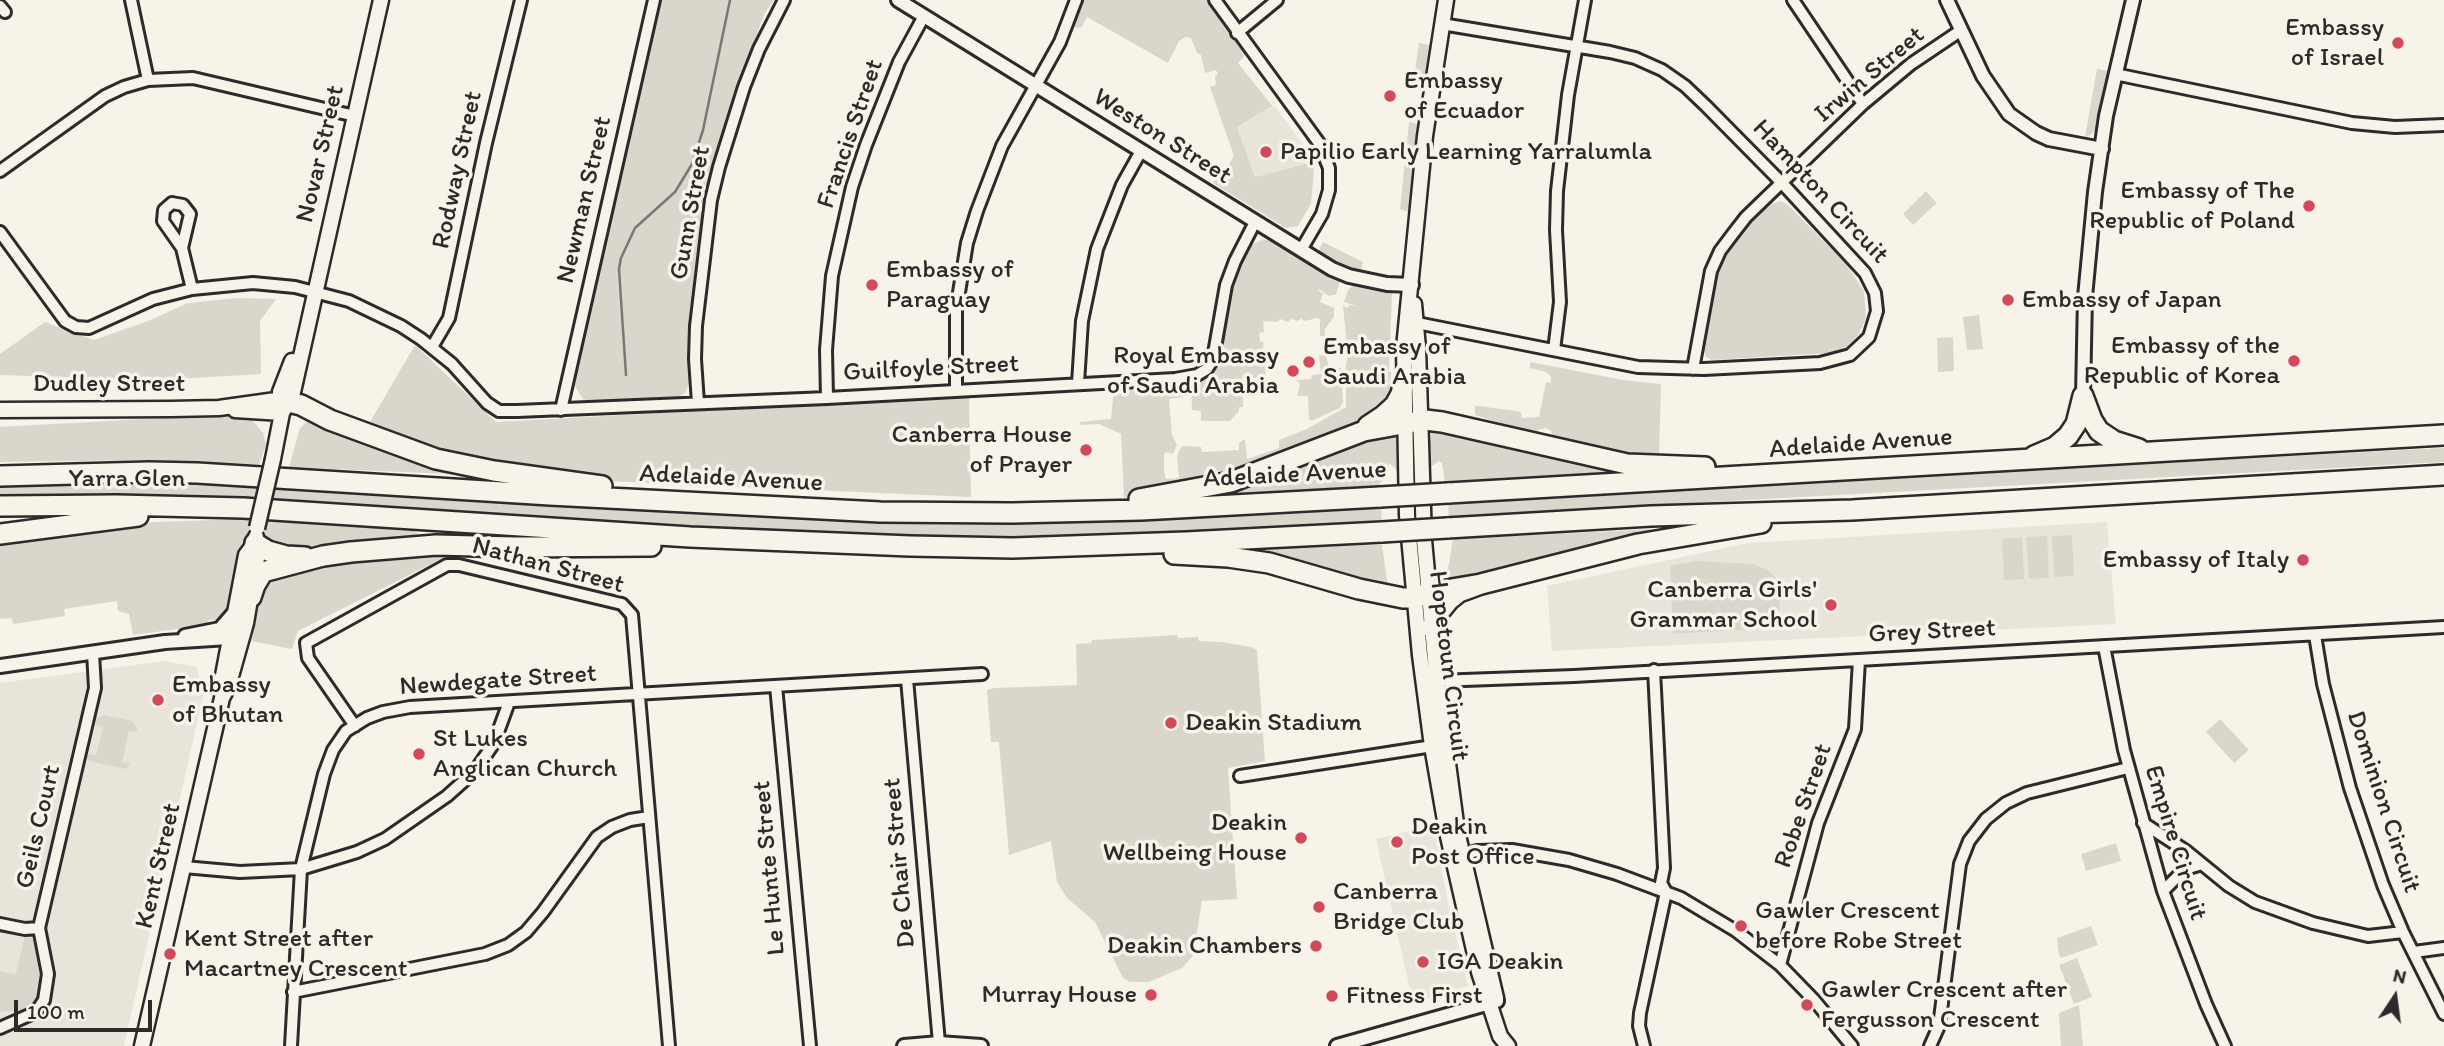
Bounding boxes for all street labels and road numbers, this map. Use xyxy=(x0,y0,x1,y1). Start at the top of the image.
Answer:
street label: Irwin Street xyxy=(1809,20,1931,130)
street label: Francis Street xyxy=(811,55,891,213)
street label: Novar Street xyxy=(290,82,352,226)
street label: Weston Street xyxy=(1087,82,1237,192)
street label: Rodway Street xyxy=(426,88,490,252)
street label: Newman Street xyxy=(551,113,619,287)
street label: Hampton Circuit xyxy=(1745,113,1895,271)
street label: Gunn Street xyxy=(664,144,718,282)
street label: Guilfoyle Street xyxy=(842,349,1020,389)
street label: Dudley Street xyxy=(33,368,185,400)
street label: Adelaide Avenue xyxy=(1768,422,1954,466)
street label: Adelaide Avenue xyxy=(1202,455,1388,495)
street label: Adelaide Avenue xyxy=(638,459,824,499)
street label: Yarra Glen xyxy=(69,463,185,495)
street label: Nathan Street xyxy=(469,531,627,601)
street label: Hopetoun Circuit xyxy=(1421,569,1475,763)
street label: Grey Street xyxy=(1868,613,1996,651)
street label: Newdegate Street xyxy=(398,659,598,703)
street label: Dominion Circuit xyxy=(2339,707,2427,897)
street label: Robe Street xyxy=(1768,740,1840,872)
street label: Geils Court xyxy=(10,762,68,892)
street label: Empire Circuit xyxy=(2137,762,2213,924)
street label: De Chair Street xyxy=(877,777,923,949)
street label: Le Hunte Street xyxy=(747,779,793,957)
street label: Kent Street xyxy=(129,800,189,932)

